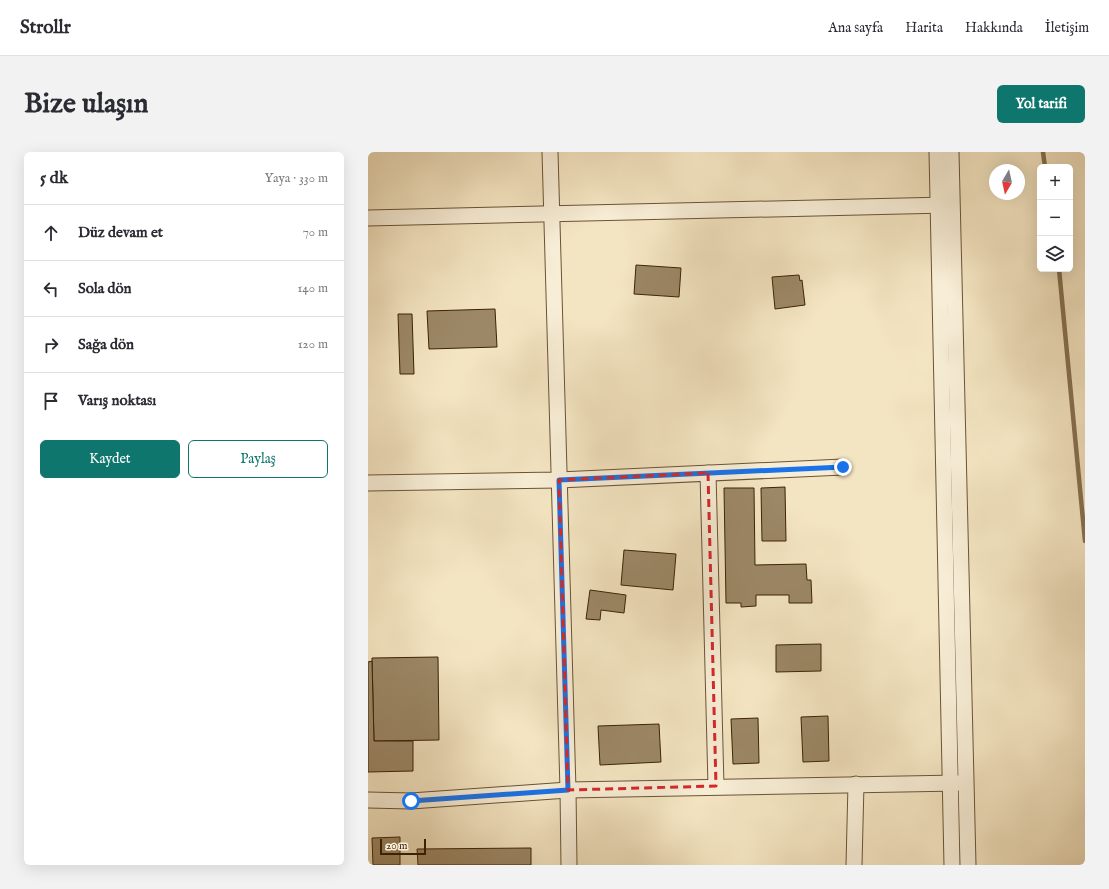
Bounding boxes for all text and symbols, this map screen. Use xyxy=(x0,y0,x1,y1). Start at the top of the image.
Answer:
text: Strollr xyxy=(20,16,71,40)
text: Ana sayfa xyxy=(828,19,883,37)
text: Harita xyxy=(905,19,943,37)
text: Hakkında xyxy=(965,19,1023,37)
text: İletişim xyxy=(1045,19,1089,37)
button: Yol tarifi xyxy=(997,85,1085,123)
text: Bize ulaşın xyxy=(24,87,148,122)
north arrow xyxy=(989,164,1025,200)
map controls xyxy=(1037,164,1073,272)
button: + xyxy=(1037,164,1073,200)
text: 5 dk xyxy=(40,168,68,189)
text: Yaya · 330 m xyxy=(265,170,328,187)
button: − xyxy=(1037,200,1073,236)
icon: ahead xyxy=(40,222,62,244)
text: Düz devam et xyxy=(78,223,163,242)
text: 70 m xyxy=(303,224,328,241)
button: layers xyxy=(1037,236,1073,272)
icon: left xyxy=(40,278,62,300)
text: Sola dön xyxy=(78,279,132,298)
text: 140 m xyxy=(298,280,328,297)
icon: right xyxy=(40,334,62,356)
text: Sağa dön xyxy=(78,335,134,354)
text: 120 m xyxy=(298,336,328,353)
icon: arrive xyxy=(40,390,62,412)
text: Varış noktası xyxy=(78,391,156,410)
button: Kaydet xyxy=(40,440,180,478)
button: Paylaş xyxy=(188,440,328,478)
route end xyxy=(834,458,852,476)
route start xyxy=(402,792,420,810)
scale bar xyxy=(380,837,426,856)
text: 20 m xyxy=(386,839,407,853)

